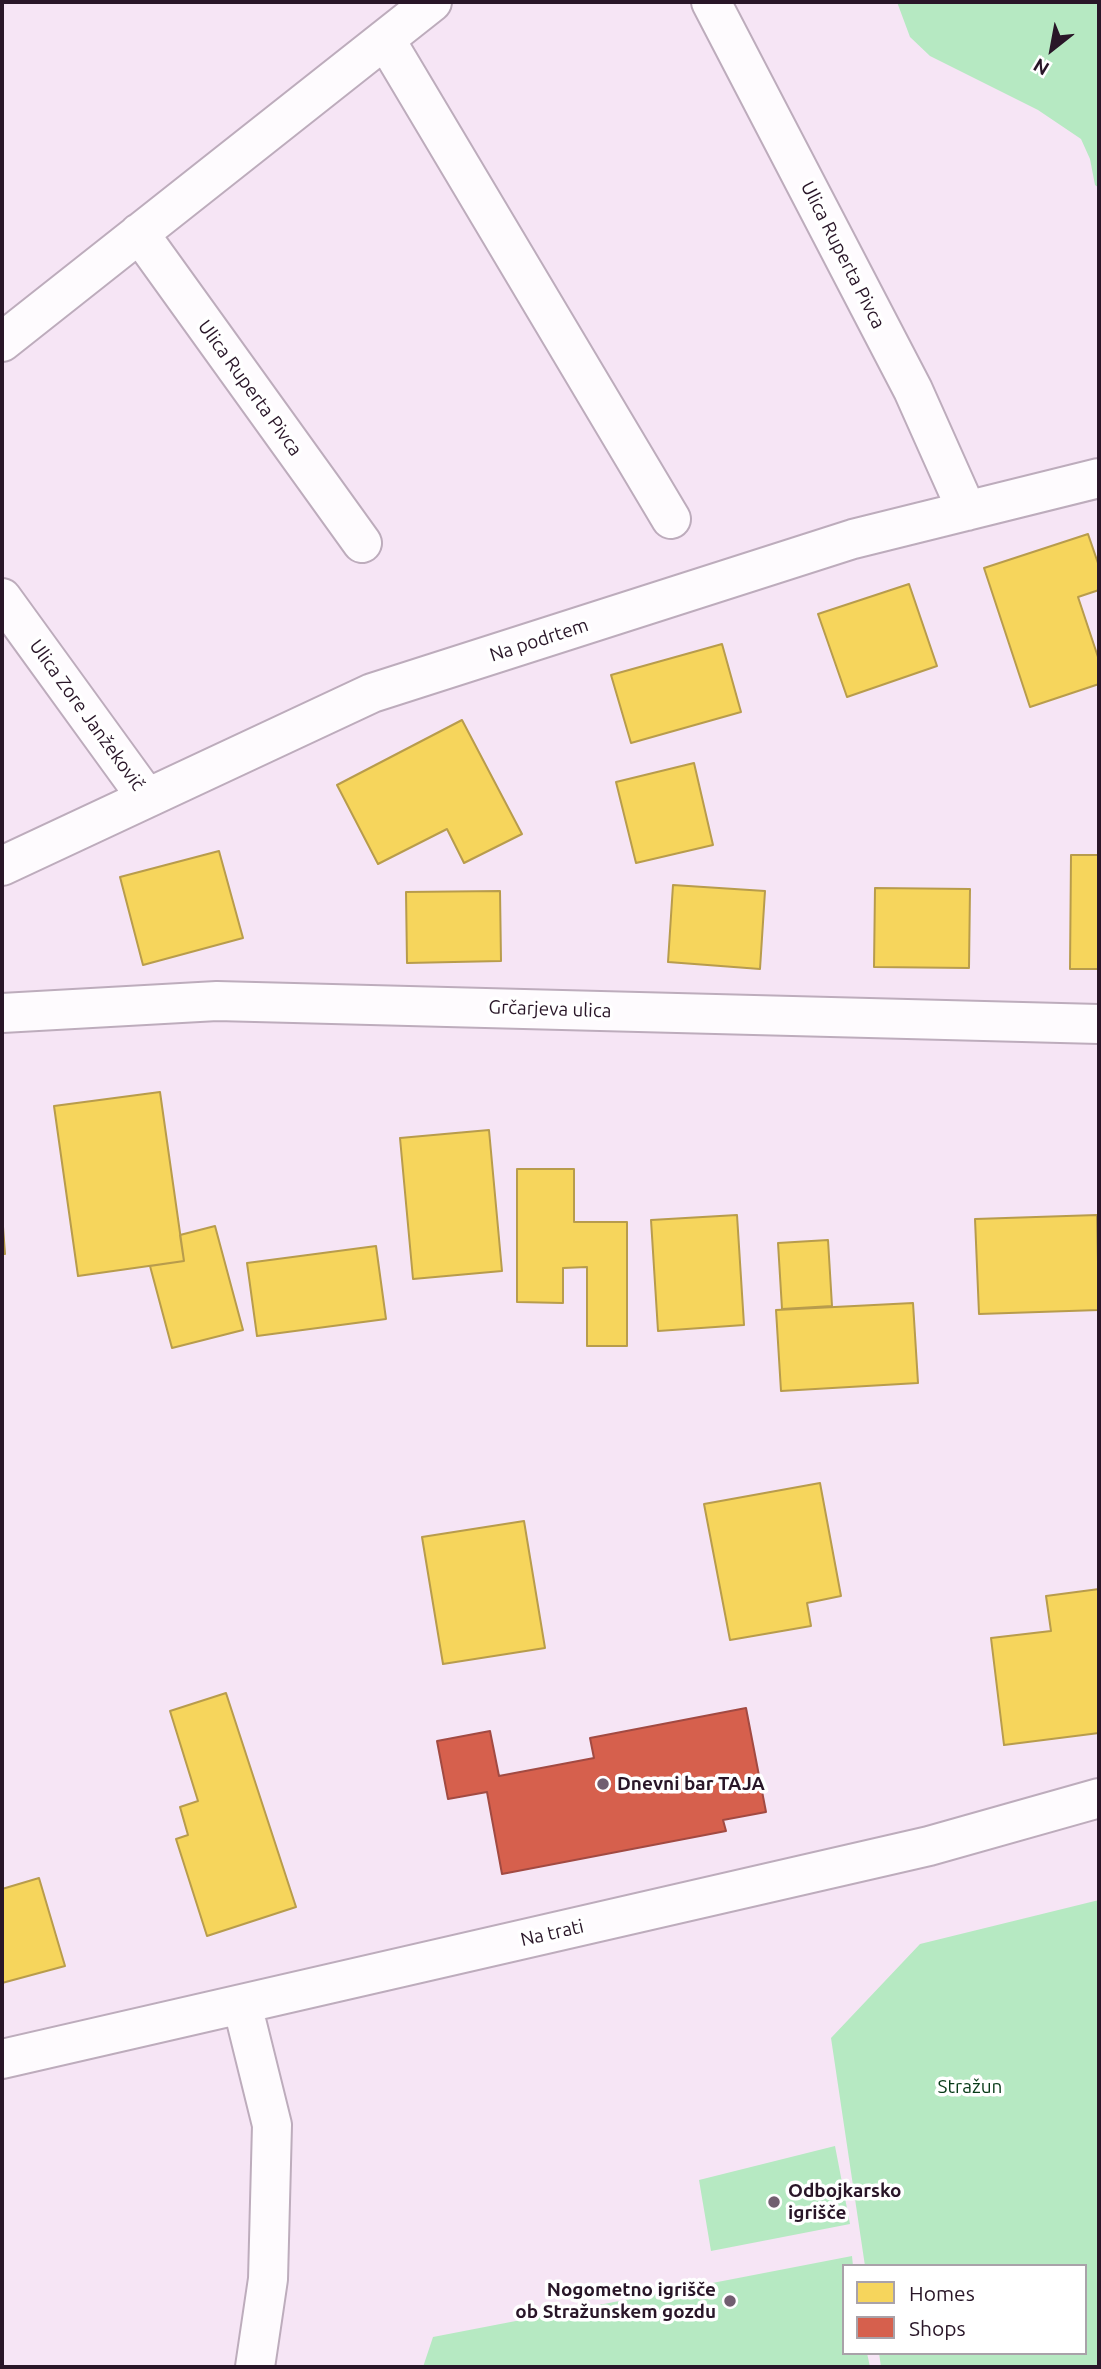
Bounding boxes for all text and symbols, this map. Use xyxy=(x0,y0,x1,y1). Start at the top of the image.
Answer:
north arrow xyxy=(1017,14,1087,84)
text: N xyxy=(1029,54,1053,80)
street label: Ulica Ruperta Pivca xyxy=(796,178,890,332)
street label: Ulica Ruperta Pivca xyxy=(193,316,307,460)
street label: Na podrtem xyxy=(487,613,591,667)
street label: Ulica Zore Janžekovič xyxy=(25,635,149,795)
street label: Grčarjeva ulica xyxy=(488,995,612,1023)
place label: Dnevni bar TAJA xyxy=(617,1773,765,1795)
marker: Dnevni bar TAJA xyxy=(595,1776,611,1792)
street label: Na trati xyxy=(518,1915,586,1951)
park label: Stražun xyxy=(938,2076,1002,2098)
place label: Odbojkarsko igrišče xyxy=(788,2180,902,2224)
marker: Odbojkarsko igrišče xyxy=(766,2194,782,2210)
legend xyxy=(842,2264,1087,2355)
place label: Nogometno igrišče ob Stražunskem gozdu xyxy=(515,2279,716,2323)
text: Homes xyxy=(909,2281,975,2305)
marker: Nogometno igrišče ob Stražunskem gozdu xyxy=(722,2293,738,2309)
text: Shops xyxy=(909,2316,966,2340)

